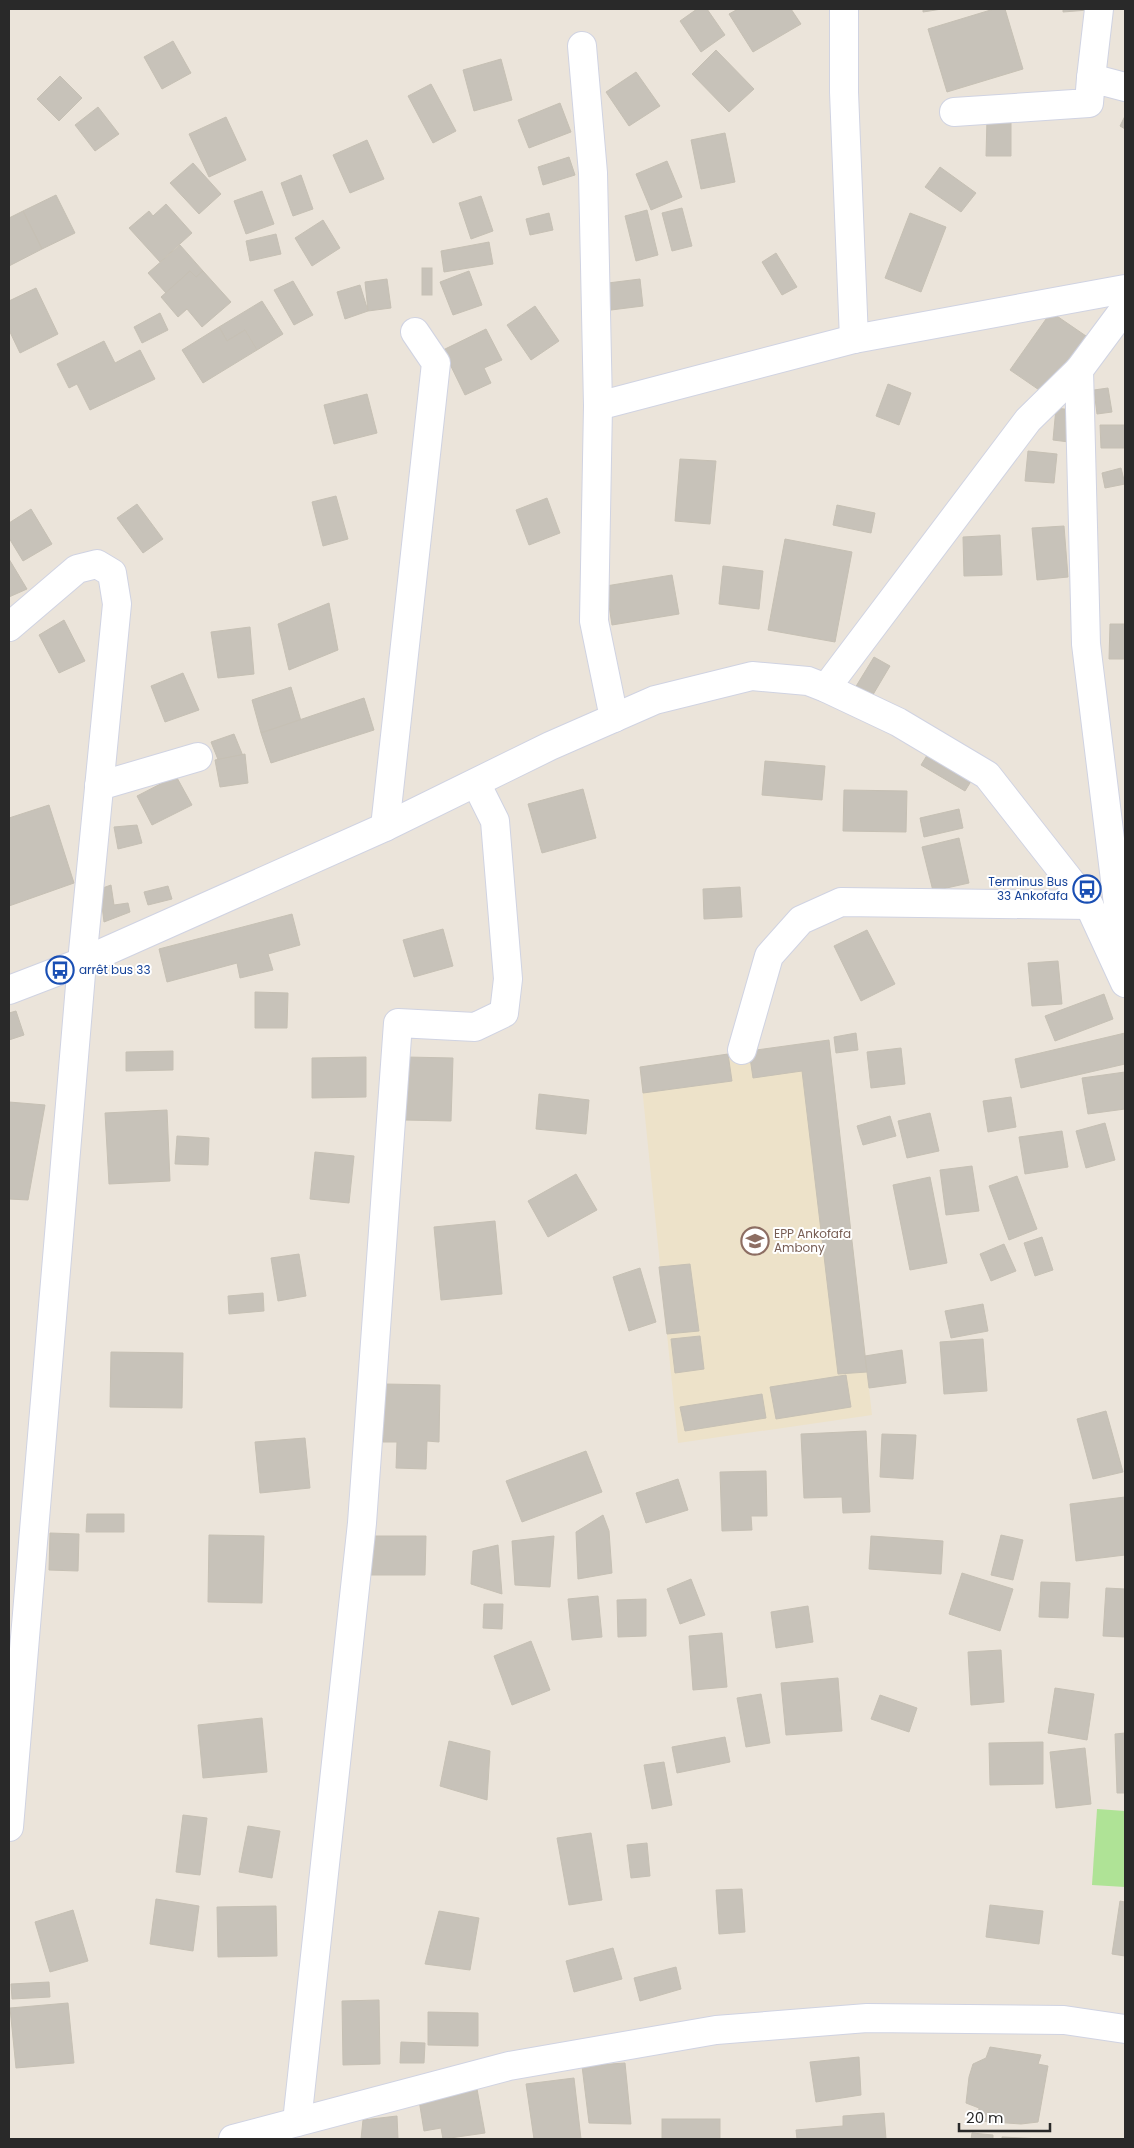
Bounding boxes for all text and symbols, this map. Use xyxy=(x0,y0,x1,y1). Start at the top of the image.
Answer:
place label: Terminus Bus 33 Ankofafa xyxy=(988,873,1068,904)
bus stop icon: Terminus Bus 33 Ankofafa xyxy=(1072,874,1102,904)
bus stop icon: arrêt bus 33 xyxy=(45,955,75,985)
place label: arrêt bus 33 xyxy=(79,961,150,978)
place label: EPP Ankofafa Ambony xyxy=(774,1225,851,1256)
school or university icon: EPP Ankofafa Ambony xyxy=(740,1226,770,1256)
scale bar xyxy=(959,2100,1050,2132)
text: 20 m xyxy=(966,2107,1004,2128)

